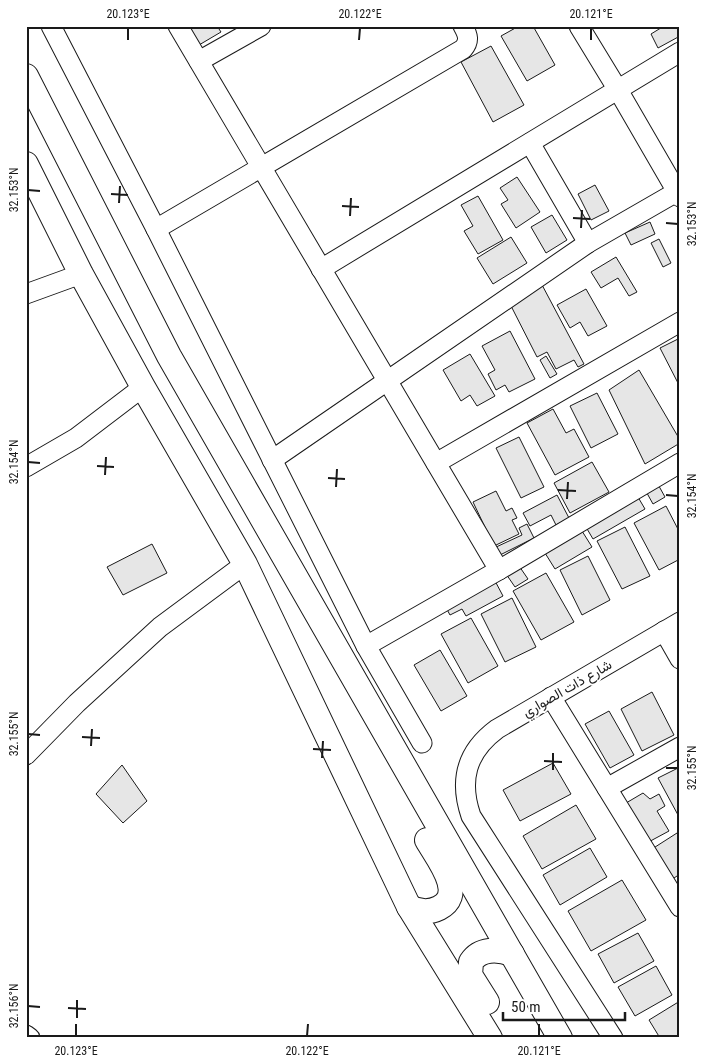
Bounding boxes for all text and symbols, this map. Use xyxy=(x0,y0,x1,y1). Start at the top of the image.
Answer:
text: 20.123°E xyxy=(106,7,150,21)
text: 20.122°E xyxy=(338,7,382,21)
text: 20.121°E xyxy=(569,7,613,21)
text: 32.153°N xyxy=(7,168,21,212)
text: 32.153°N xyxy=(685,202,699,246)
text: 32.154°N xyxy=(7,440,21,484)
text: 32.154°N xyxy=(685,474,699,518)
street label: شارع ذات الصواري xyxy=(520,656,616,723)
text: 32.155°N xyxy=(7,712,21,756)
text: 32.155°N xyxy=(685,746,699,790)
text: 32.156°N xyxy=(7,984,21,1028)
scale bar xyxy=(503,989,626,1021)
text: 50 m xyxy=(511,998,541,1016)
text: 20.123°E xyxy=(54,1044,98,1058)
text: 20.122°E xyxy=(285,1044,329,1058)
text: 20.121°E xyxy=(517,1044,561,1058)

